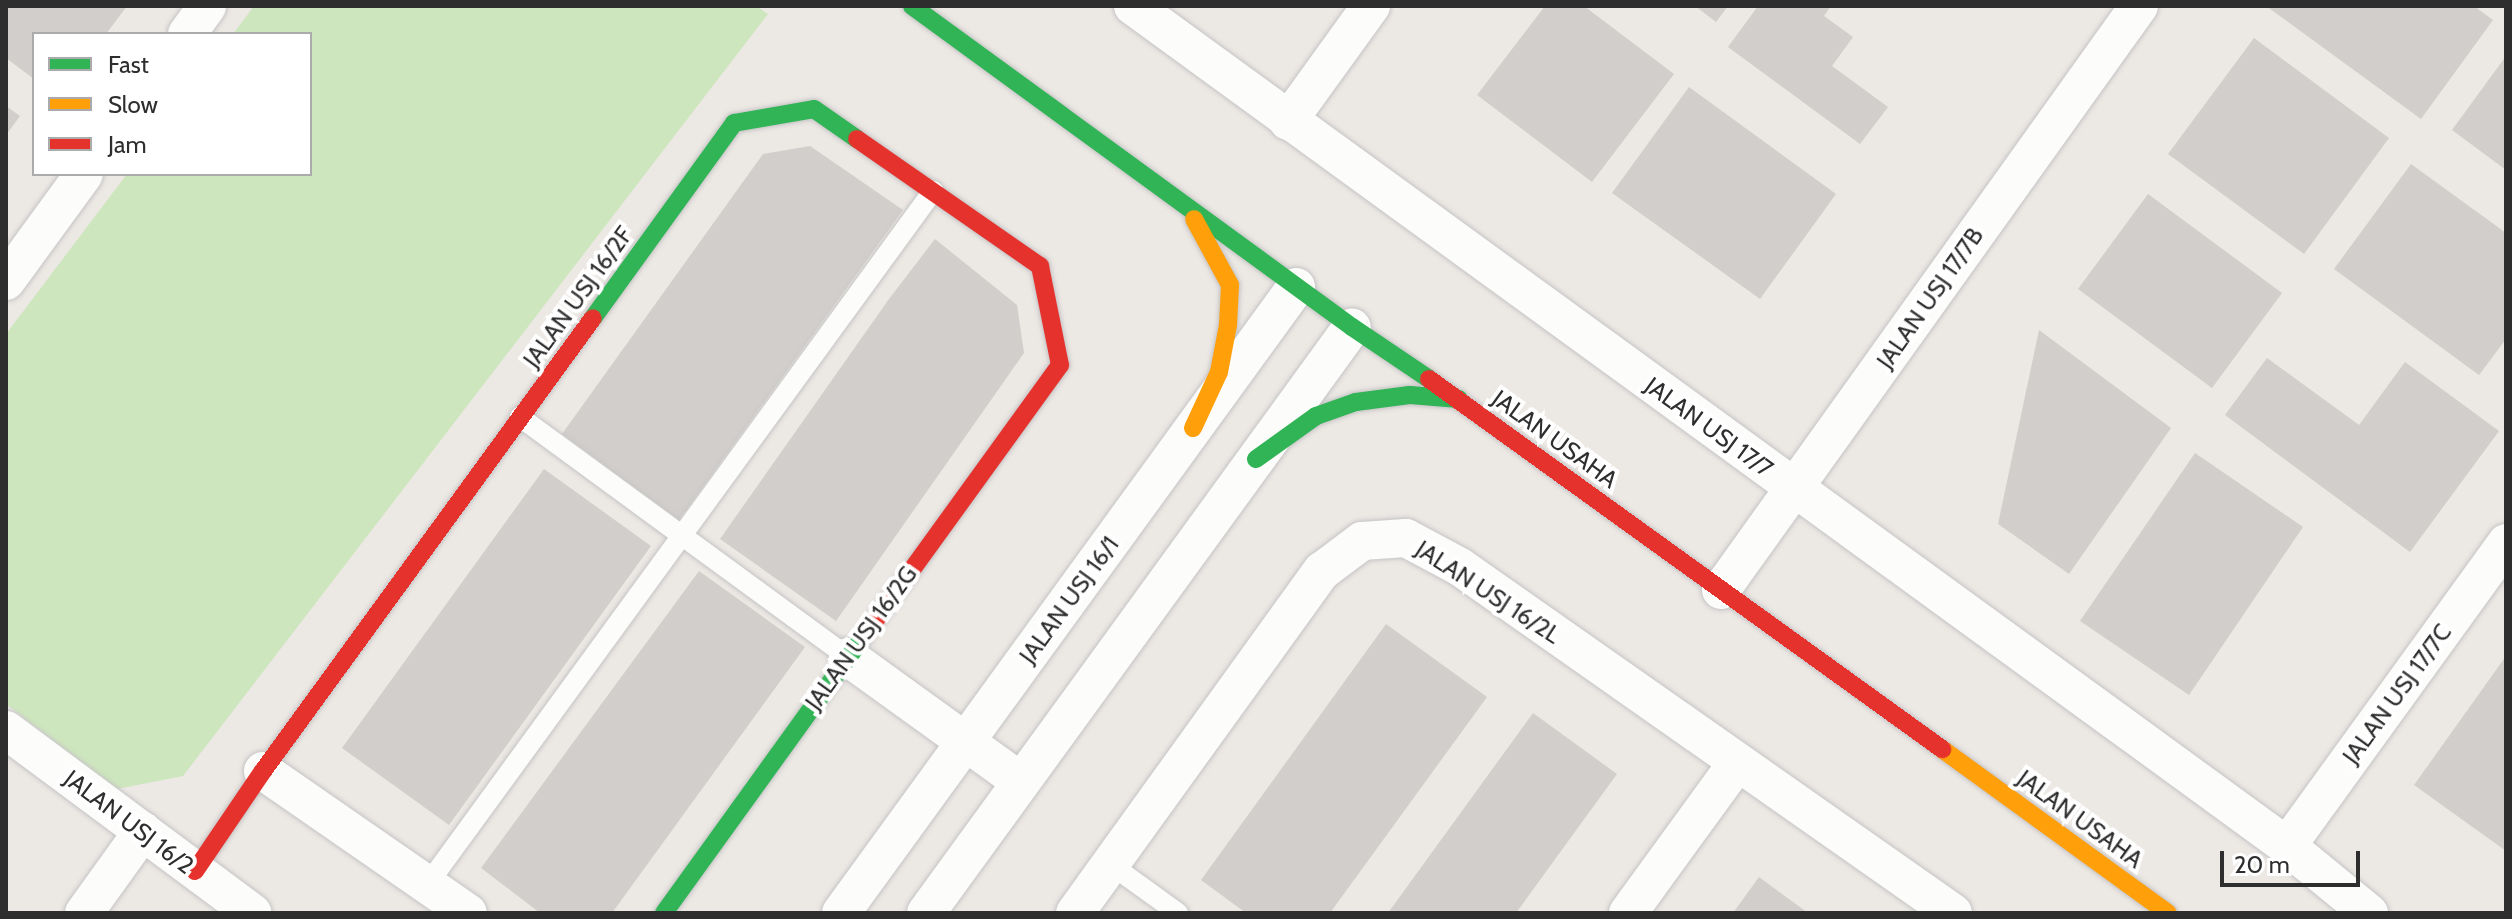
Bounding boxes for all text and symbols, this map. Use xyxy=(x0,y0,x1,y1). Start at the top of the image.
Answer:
legend xyxy=(32,32,312,176)
text: Fast xyxy=(108,50,149,79)
text: Slow xyxy=(108,90,158,119)
text: Jam xyxy=(108,130,146,159)
street label: JALAN USJ 16/2F xyxy=(517,221,639,373)
street label: JALAN USJ 17/7B xyxy=(1871,222,1989,374)
street label: JALAN USJ 17/7 xyxy=(1639,371,1779,483)
street label: JALAN USAHA xyxy=(1487,384,1623,494)
street label: JALAN USJ 16/1 xyxy=(1013,531,1125,669)
street label: JALAN USJ 16/2L xyxy=(1410,535,1566,649)
street label: JALAN USJ 16/2G xyxy=(799,560,923,716)
street label: JALAN USJ 17/7C xyxy=(2337,618,2457,770)
street label: JALAN USJ 16/2 xyxy=(59,764,199,880)
street label: JALAN USAHA xyxy=(2012,764,2148,874)
scale bar xyxy=(2224,835,2364,885)
text: 20 m xyxy=(2234,850,2290,879)

